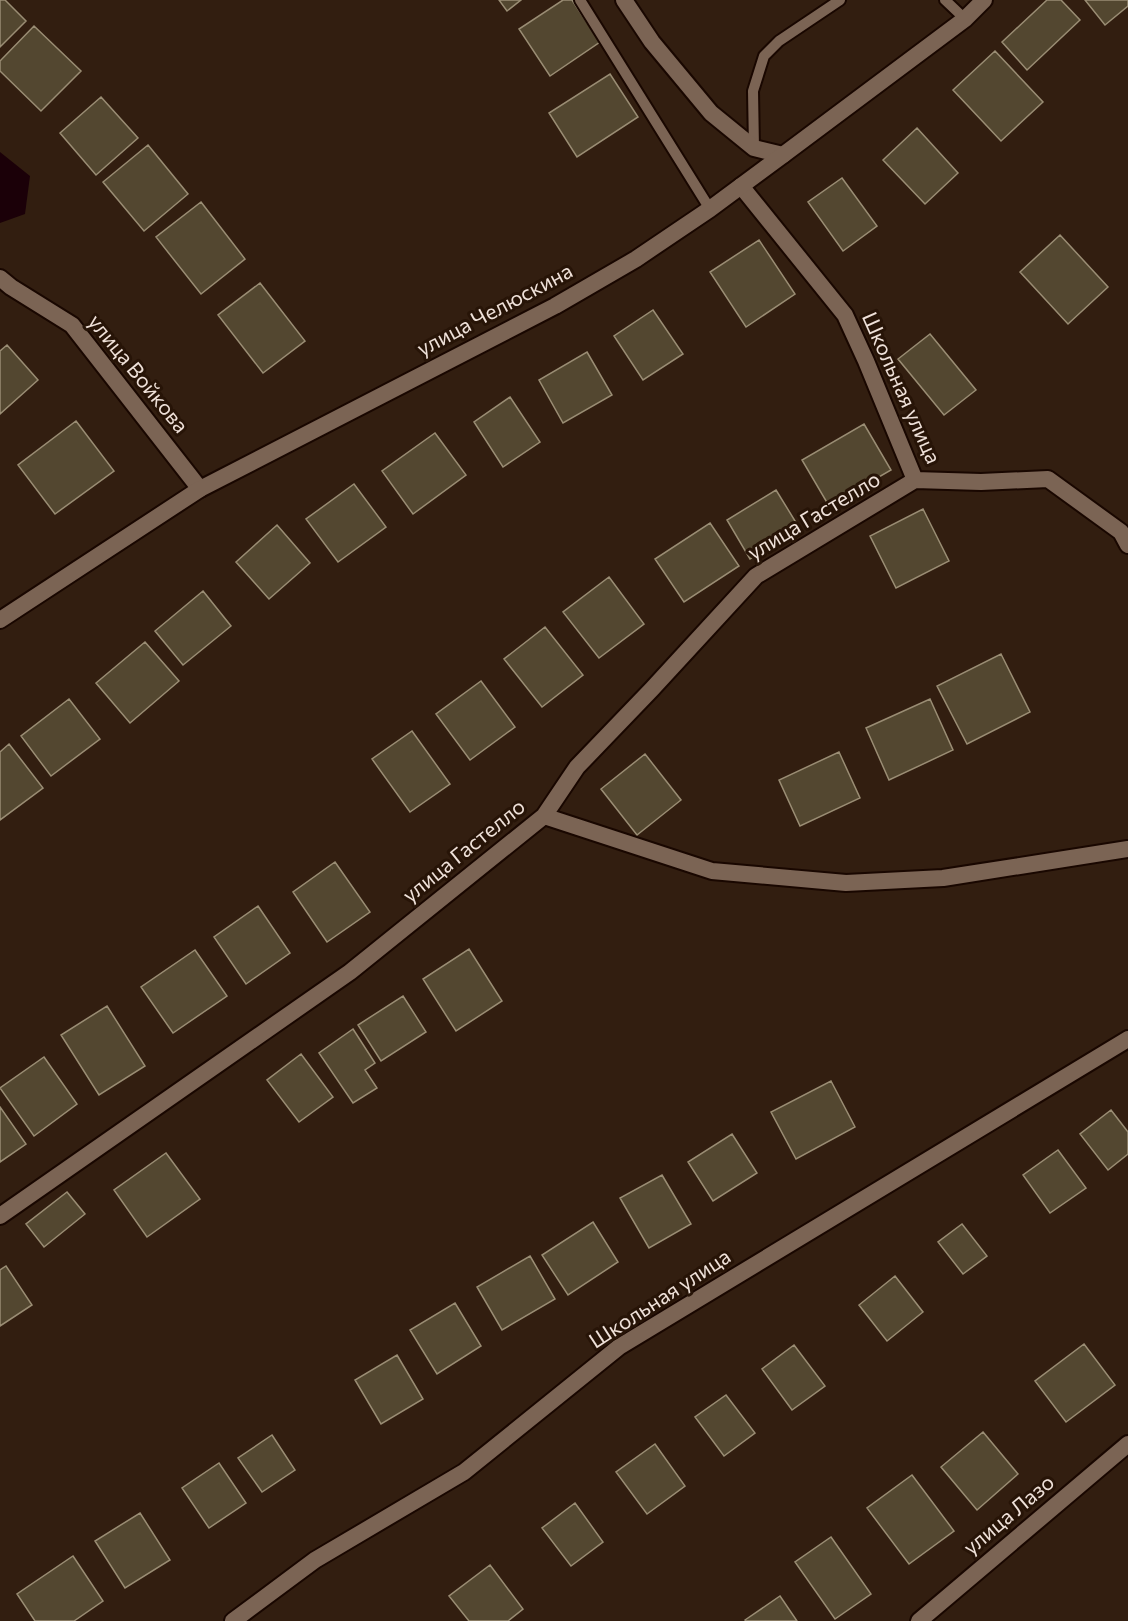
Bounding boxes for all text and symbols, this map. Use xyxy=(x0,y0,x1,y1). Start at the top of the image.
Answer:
street label: улица Челюскина xyxy=(412,257,576,360)
street label: Школьная улица xyxy=(858,308,947,467)
street label: улица Войкова xyxy=(84,309,194,437)
street label: улица Гастелло xyxy=(742,465,884,564)
street label: улица Гастелло xyxy=(397,793,529,907)
street label: Школьная улица xyxy=(584,1243,734,1353)
street label: улица Лазо xyxy=(958,1469,1059,1559)

